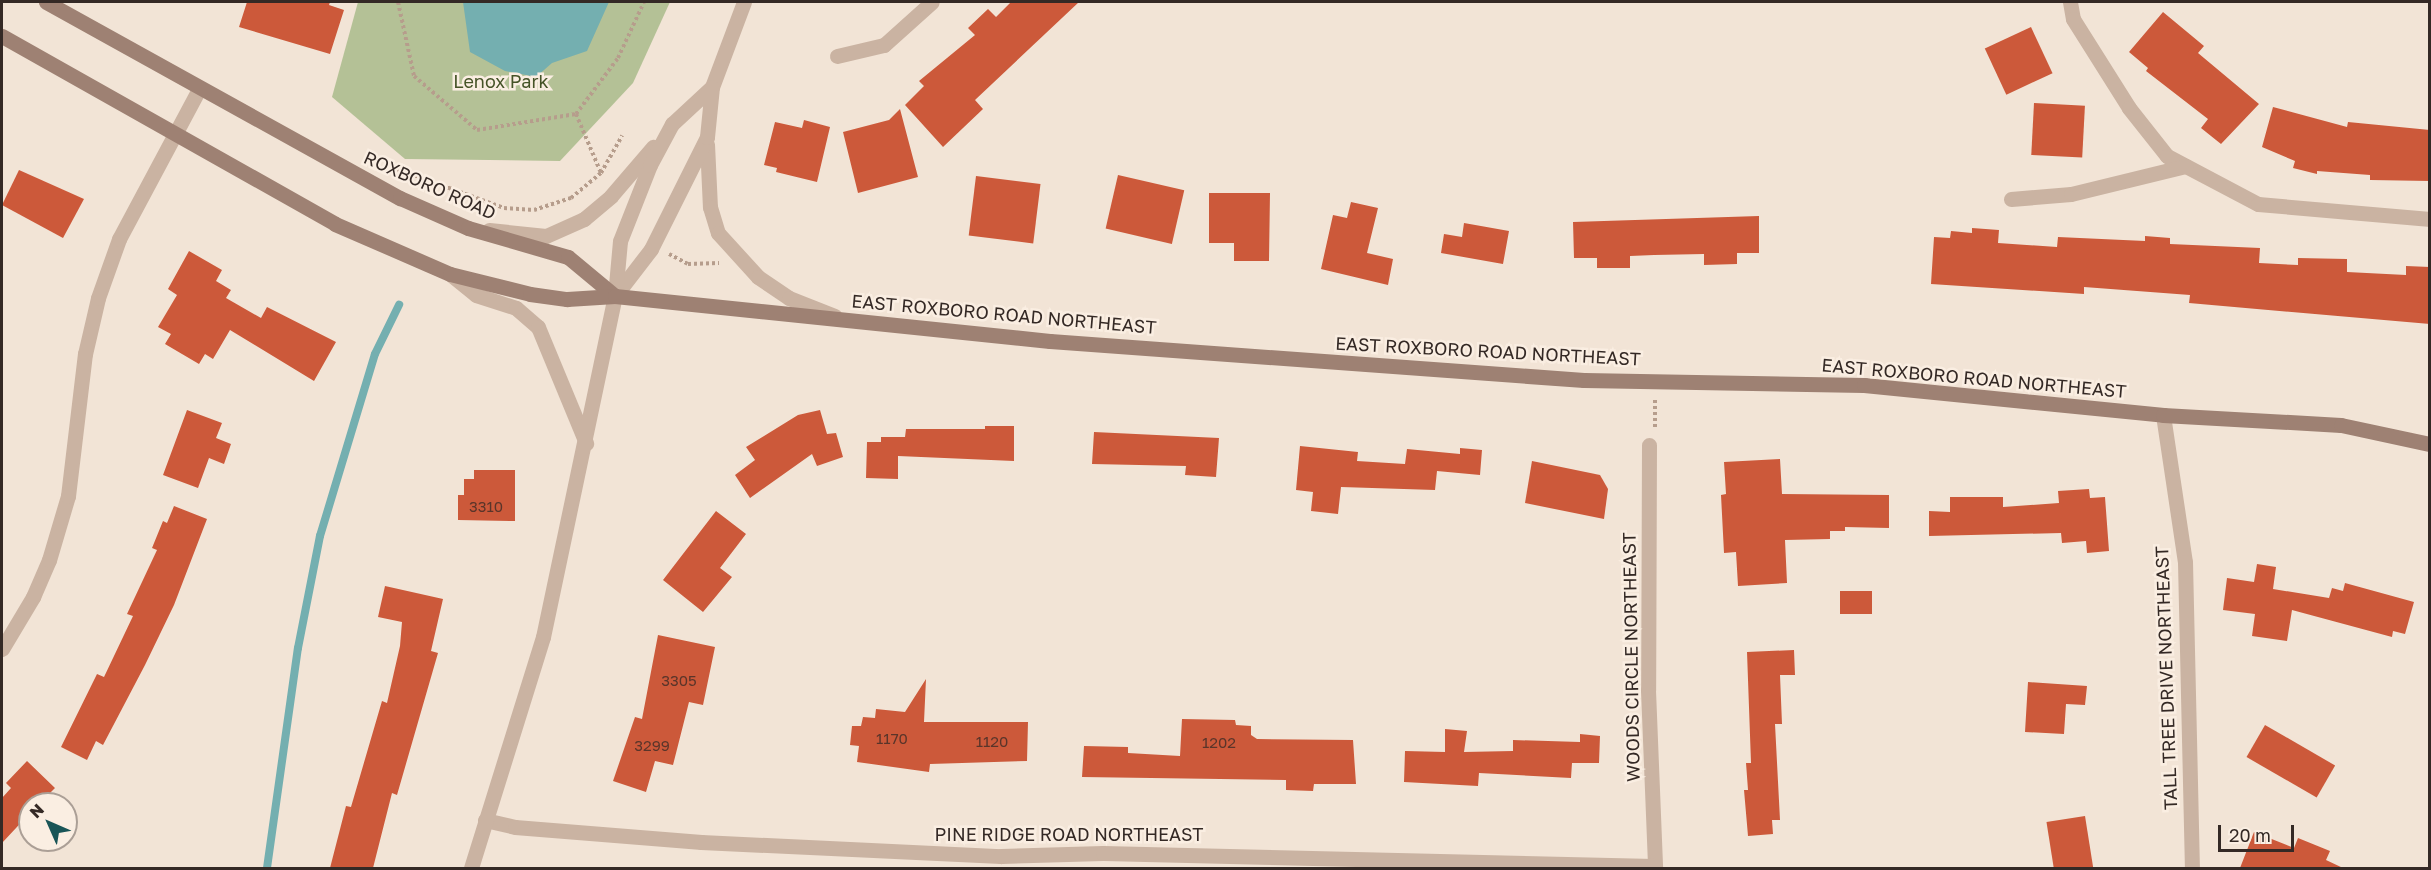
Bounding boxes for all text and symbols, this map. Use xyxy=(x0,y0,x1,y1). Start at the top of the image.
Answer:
park label: Lenox Park xyxy=(453,70,549,92)
street label: ROXBORO ROAD xyxy=(361,146,499,224)
street label: EAST ROXBORO ROAD NORTHEAST xyxy=(851,290,1157,338)
street label: EAST ROXBORO ROAD NORTHEAST xyxy=(1335,332,1641,370)
street label: EAST ROXBORO ROAD NORTHEAST xyxy=(1821,354,2127,402)
house number: 3310 xyxy=(469,498,503,516)
street label: WOODS CIRCLE NORTHEAST xyxy=(1618,532,1644,782)
street label: TALL TREE DRIVE NORTHEAST xyxy=(2151,546,2181,810)
house number: 3305 xyxy=(661,672,697,690)
house number: 1170 xyxy=(876,730,908,748)
house number: 1120 xyxy=(976,733,1008,751)
house number: 1202 xyxy=(1202,734,1236,752)
house number: 3299 xyxy=(634,737,670,755)
north arrow xyxy=(18,792,78,852)
text: N xyxy=(25,799,48,822)
scale bar xyxy=(2221,813,2298,851)
street label: PINE RIDGE ROAD NORTHEAST xyxy=(935,823,1203,845)
text: 20 m xyxy=(2229,824,2271,846)

